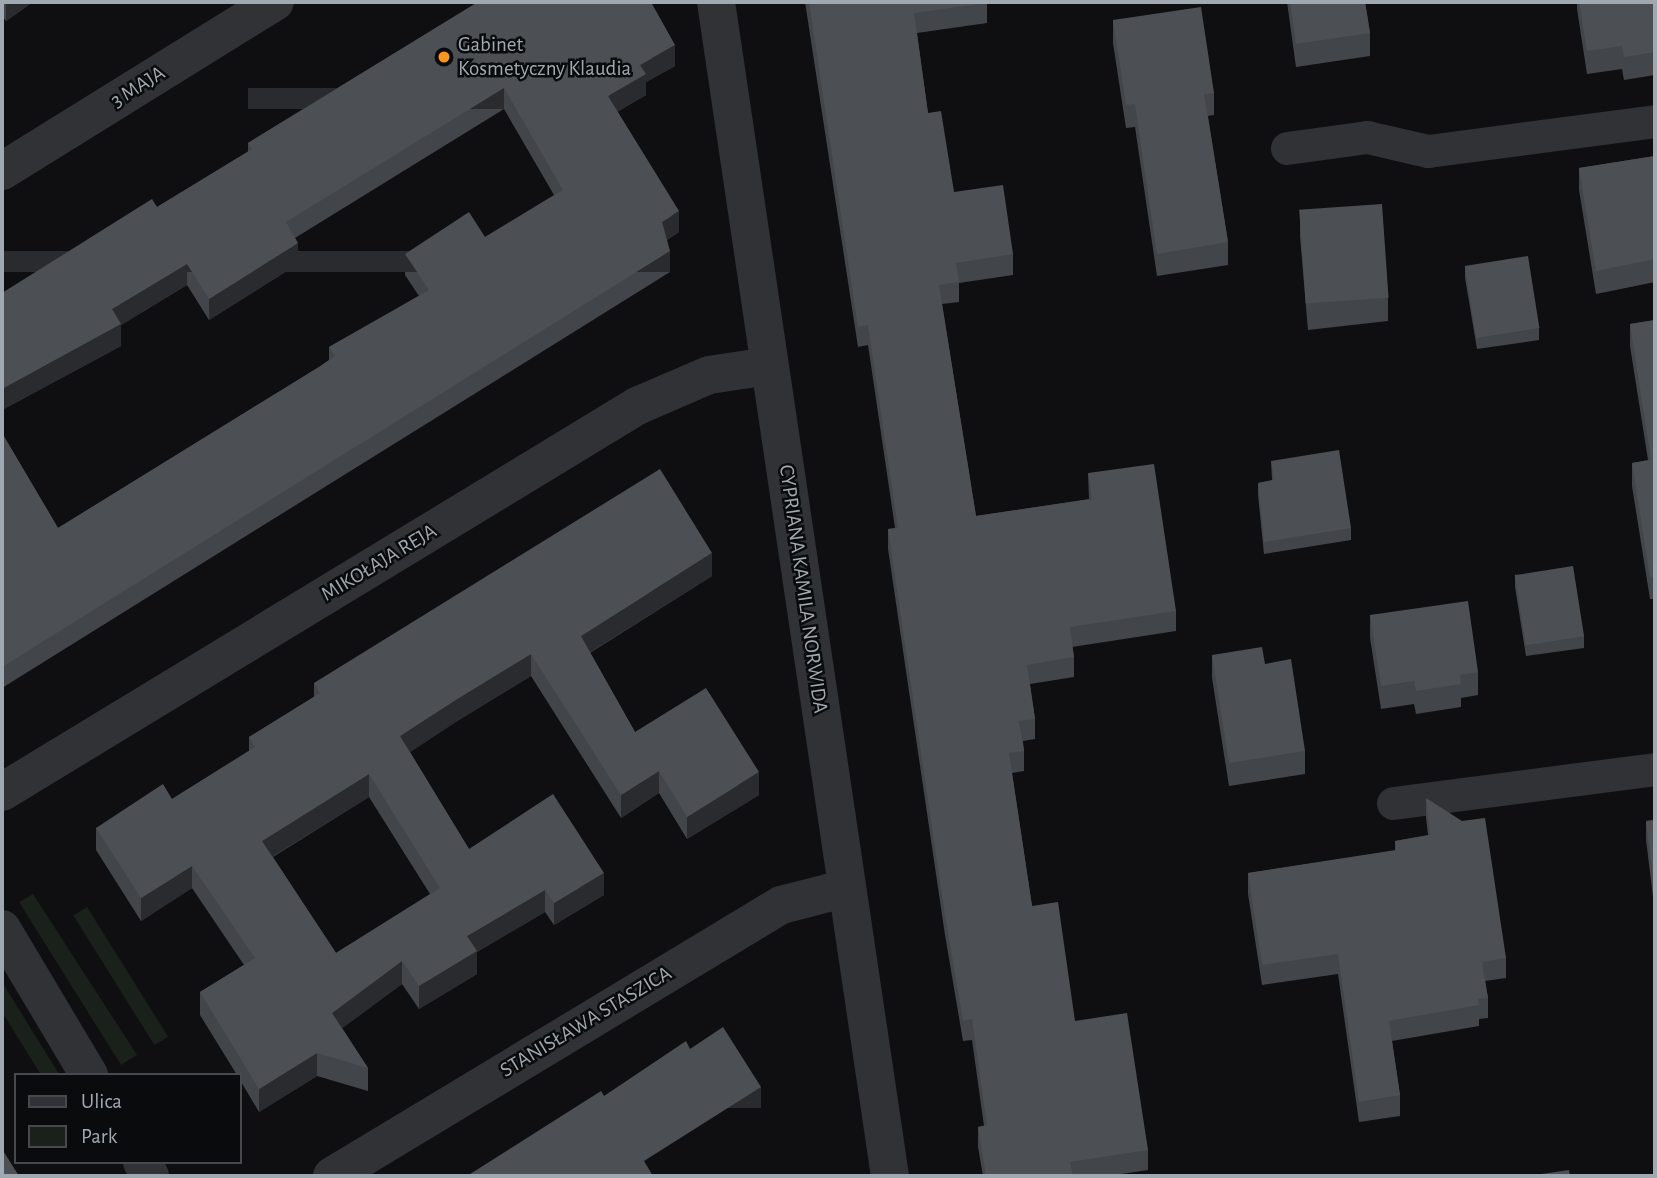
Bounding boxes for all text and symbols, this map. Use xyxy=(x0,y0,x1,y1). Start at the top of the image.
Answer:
place label: Gabinet Kosmetyczny Klaudia xyxy=(458,32,631,82)
marker: Gabinet Kosmetyczny Klaudia xyxy=(436,49,452,65)
street label: 3 MAJA xyxy=(106,61,170,113)
street label: CYPRIANA KAMILA NORWIDA xyxy=(773,463,833,715)
street label: MIKOŁAJA REJA xyxy=(317,519,441,607)
street label: STANISŁAWA STASZICA xyxy=(496,961,676,1083)
legend xyxy=(14,1073,242,1164)
text: Ulica xyxy=(81,1091,122,1112)
text: Park xyxy=(81,1126,117,1147)

